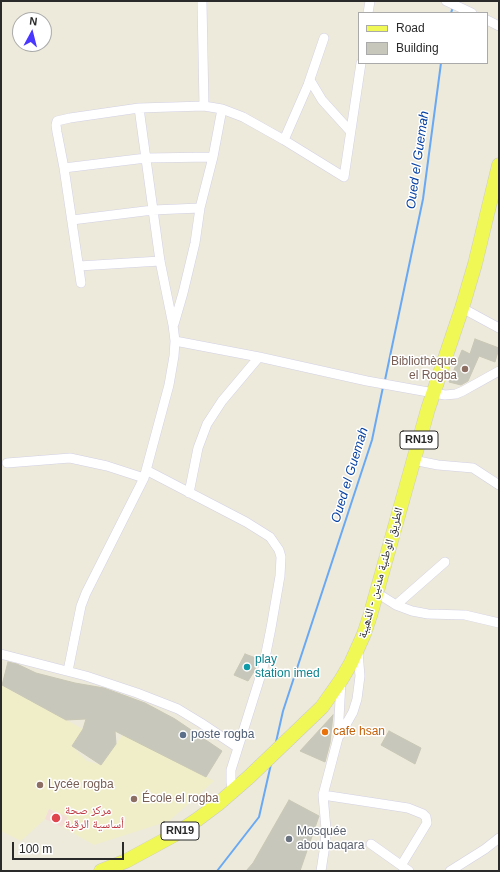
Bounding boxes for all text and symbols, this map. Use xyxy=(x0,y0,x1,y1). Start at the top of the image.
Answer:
north arrow xyxy=(12,12,52,52)
legend xyxy=(358,12,488,64)
text: N xyxy=(29,15,38,28)
text: Road xyxy=(396,21,425,35)
text: Building xyxy=(396,41,439,55)
water label: Oued el Guemah xyxy=(403,110,433,210)
place label: Bibliothèque el Rogba xyxy=(391,355,457,383)
marker: Bibliothèque el Rogba xyxy=(460,364,470,374)
water label: Oued el Guemah xyxy=(328,425,372,525)
road number: RN19 xyxy=(400,431,438,449)
street label: الطريق الوطنية مدنين - الذهيبة xyxy=(355,506,407,640)
place label: play station imed xyxy=(255,653,320,681)
marker: play station imed xyxy=(242,662,252,672)
place label: cafe hsan xyxy=(333,725,385,739)
marker: cafe hsan xyxy=(320,727,330,737)
place label: poste rogba xyxy=(191,728,254,742)
marker: poste rogba xyxy=(178,730,188,740)
place label: Lycée rogba xyxy=(48,778,114,792)
marker: Lycée rogba xyxy=(35,780,45,790)
place label: École el rogba xyxy=(142,792,219,806)
marker: École el rogba xyxy=(129,794,139,804)
place label: مركز صحة أساسية الرقبة xyxy=(65,804,124,832)
marker: مركز صحة أساسية الرقبة xyxy=(50,812,62,824)
road number: RN19 xyxy=(161,822,199,840)
place label: Mosquée abou baqara xyxy=(297,825,364,853)
scale bar xyxy=(14,834,126,860)
marker: Mosquée abou baqara xyxy=(284,834,294,844)
text: 100 m xyxy=(19,842,52,856)

